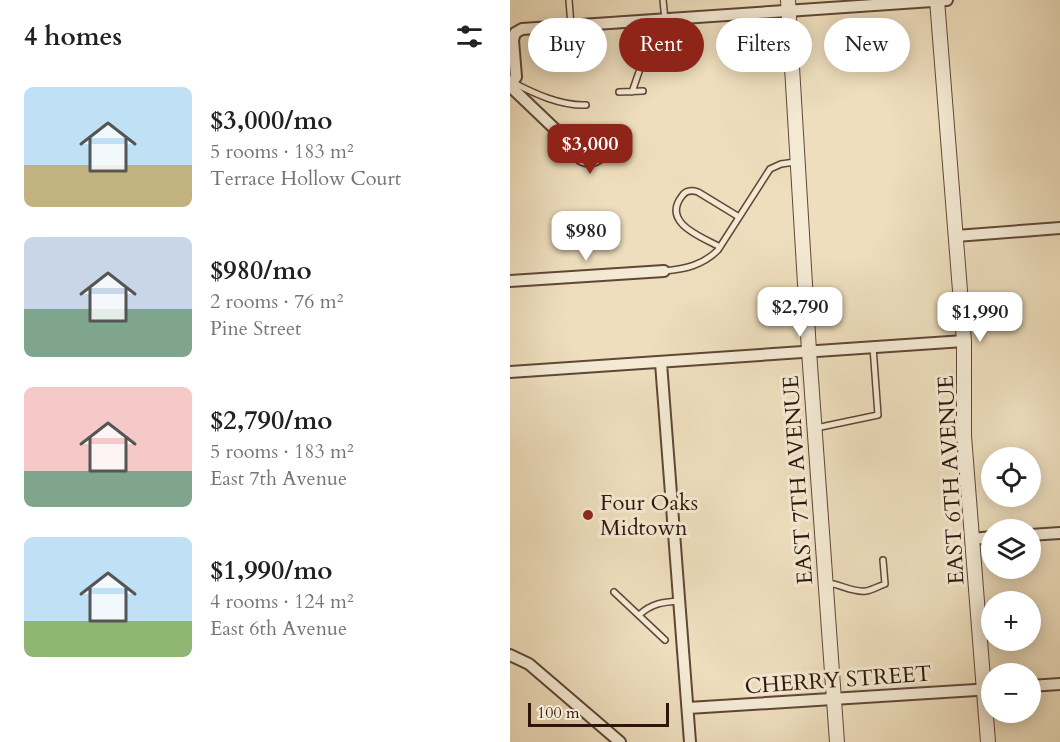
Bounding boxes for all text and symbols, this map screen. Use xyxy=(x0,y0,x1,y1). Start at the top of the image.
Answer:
chip: Buy xyxy=(528,18,607,72)
chip: Rent xyxy=(619,18,704,72)
chip: Filters xyxy=(716,18,812,72)
chip: New xyxy=(824,18,910,72)
text: 4 homes xyxy=(24,19,122,54)
icon: filters xyxy=(453,20,486,53)
text: $3,000/mo xyxy=(210,103,333,138)
icon: home xyxy=(72,111,144,183)
pin: $3,000 xyxy=(541,124,639,175)
text: $3,000 xyxy=(561,130,619,157)
text: 5 rooms · 183 m² xyxy=(210,138,354,165)
text: Terrace Hollow Court xyxy=(210,165,401,192)
pin: $980 xyxy=(550,211,622,262)
text: $980 xyxy=(566,217,606,244)
text: $980/mo xyxy=(210,253,312,288)
icon: home xyxy=(72,261,144,333)
pin: $2,790 xyxy=(751,287,849,338)
text: 2 rooms · 76 m² xyxy=(210,288,343,315)
pin: $1,990 xyxy=(931,292,1029,343)
text: $2,790 xyxy=(771,293,829,320)
text: $1,990 xyxy=(951,298,1009,325)
text: Pine Street xyxy=(210,315,301,342)
street label: EAST 7TH AVENUE xyxy=(776,374,820,586)
street label: EAST 6TH AVENUE xyxy=(931,374,971,585)
text: $2,790/mo xyxy=(210,403,333,438)
icon: home xyxy=(72,411,144,483)
text: 5 rooms · 183 m² xyxy=(210,438,354,465)
map controls xyxy=(981,447,1041,723)
button: locate xyxy=(981,447,1041,507)
text: East 7th Avenue xyxy=(210,465,347,492)
place label: Four Oaks Midtown xyxy=(600,488,698,543)
marker: Four Oaks Midtown xyxy=(581,508,595,522)
button: layers xyxy=(981,519,1041,579)
text: $1,990/mo xyxy=(210,553,333,588)
icon: home xyxy=(72,561,144,633)
text: 4 rooms · 124 m² xyxy=(210,588,354,615)
button: + xyxy=(981,591,1041,651)
text: East 6th Avenue xyxy=(210,615,347,642)
street label: CHERRY STREET xyxy=(744,659,933,701)
button: − xyxy=(981,663,1041,723)
scale bar xyxy=(528,700,669,728)
text: 100 m xyxy=(537,702,579,724)

